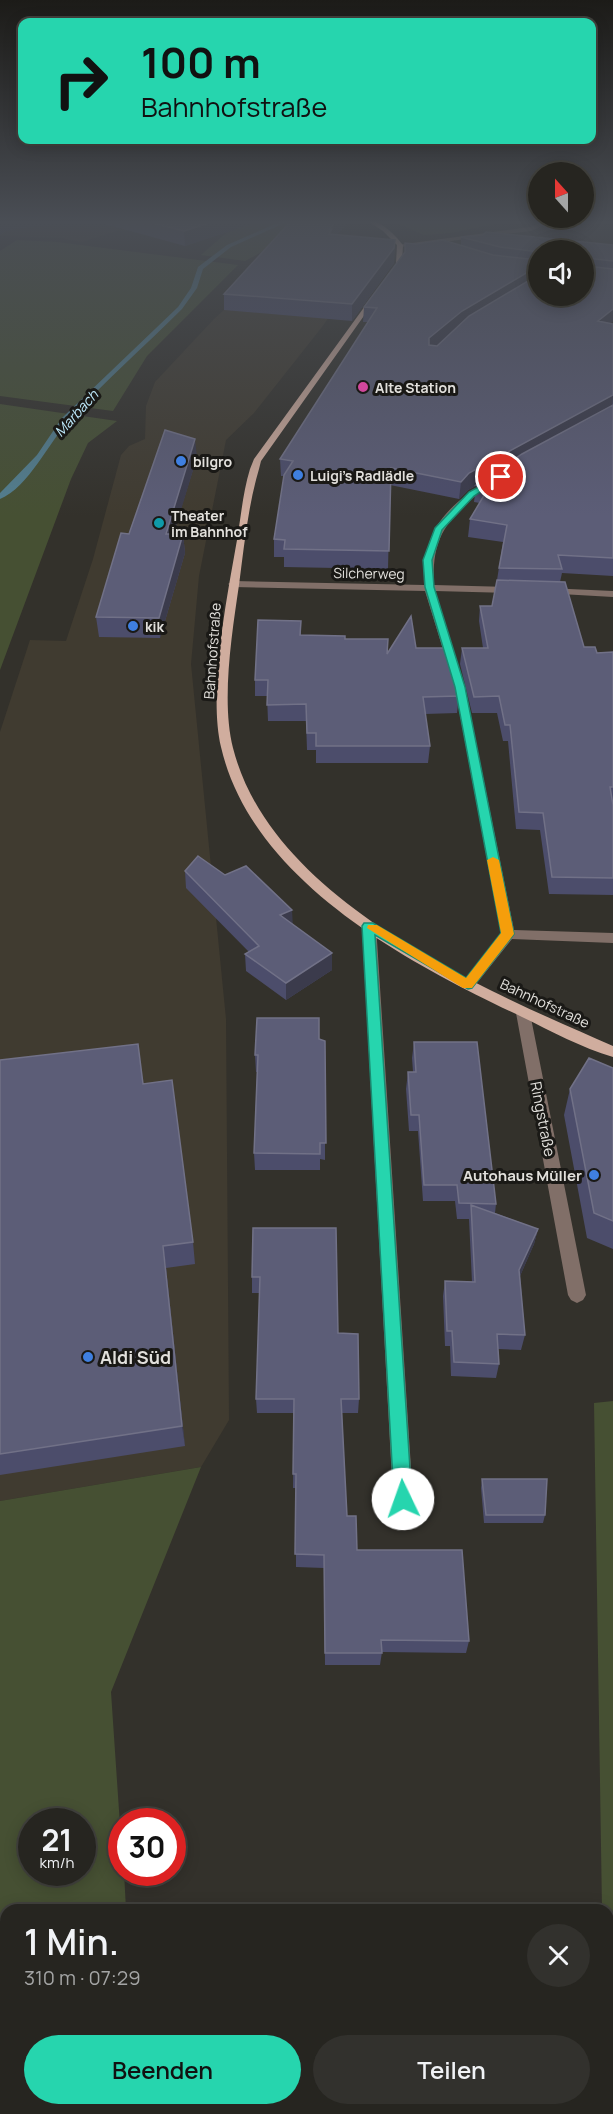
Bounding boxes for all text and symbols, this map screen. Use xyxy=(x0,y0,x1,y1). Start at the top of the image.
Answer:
text: 100 m xyxy=(141,33,261,91)
icon: right xyxy=(42,42,120,120)
text: Bahnhofstraße xyxy=(141,88,327,125)
north arrow xyxy=(528,162,594,228)
map controls xyxy=(528,162,594,306)
button: sound xyxy=(528,240,594,306)
place label: Alte Station xyxy=(375,378,456,397)
marker: Alte Station xyxy=(356,380,370,394)
water label: Marbach xyxy=(50,385,102,440)
pin xyxy=(475,451,526,502)
place label: bilgro xyxy=(193,452,233,471)
marker: bilgro xyxy=(174,454,188,468)
icon: arrive xyxy=(484,460,517,493)
place label: Luigi's Radlädle xyxy=(310,466,414,485)
marker: Luigi's Radlädle xyxy=(291,468,305,482)
place label: Theater im Bahnhof xyxy=(171,506,248,541)
marker: Theater im Bahnhof xyxy=(152,516,166,530)
street label: Silcherweg xyxy=(333,563,405,583)
street label: Bahnhofstraße xyxy=(199,602,225,700)
place label: kik xyxy=(145,617,164,636)
marker: kik xyxy=(126,619,140,633)
street label: Bahnhofstraße xyxy=(497,974,593,1032)
street label: Ringstraße xyxy=(525,1080,561,1158)
place label: Autohaus Müller xyxy=(463,1165,582,1186)
marker: Autohaus Müller xyxy=(587,1168,601,1182)
place label: Aldi Süd xyxy=(100,1345,171,1369)
marker: Aldi Süd xyxy=(81,1350,95,1364)
position arrow xyxy=(371,1467,435,1531)
speed limit sign: 30 xyxy=(108,1808,186,1886)
text: 21 xyxy=(41,1819,73,1860)
text: km/h xyxy=(40,1852,74,1873)
text: 1 Min. xyxy=(24,1917,119,1966)
button: close xyxy=(527,1924,590,1987)
text: 310 m · 07:29 xyxy=(24,1964,141,1991)
button: Beenden xyxy=(24,2035,301,2104)
button: Teilen xyxy=(313,2035,590,2104)

